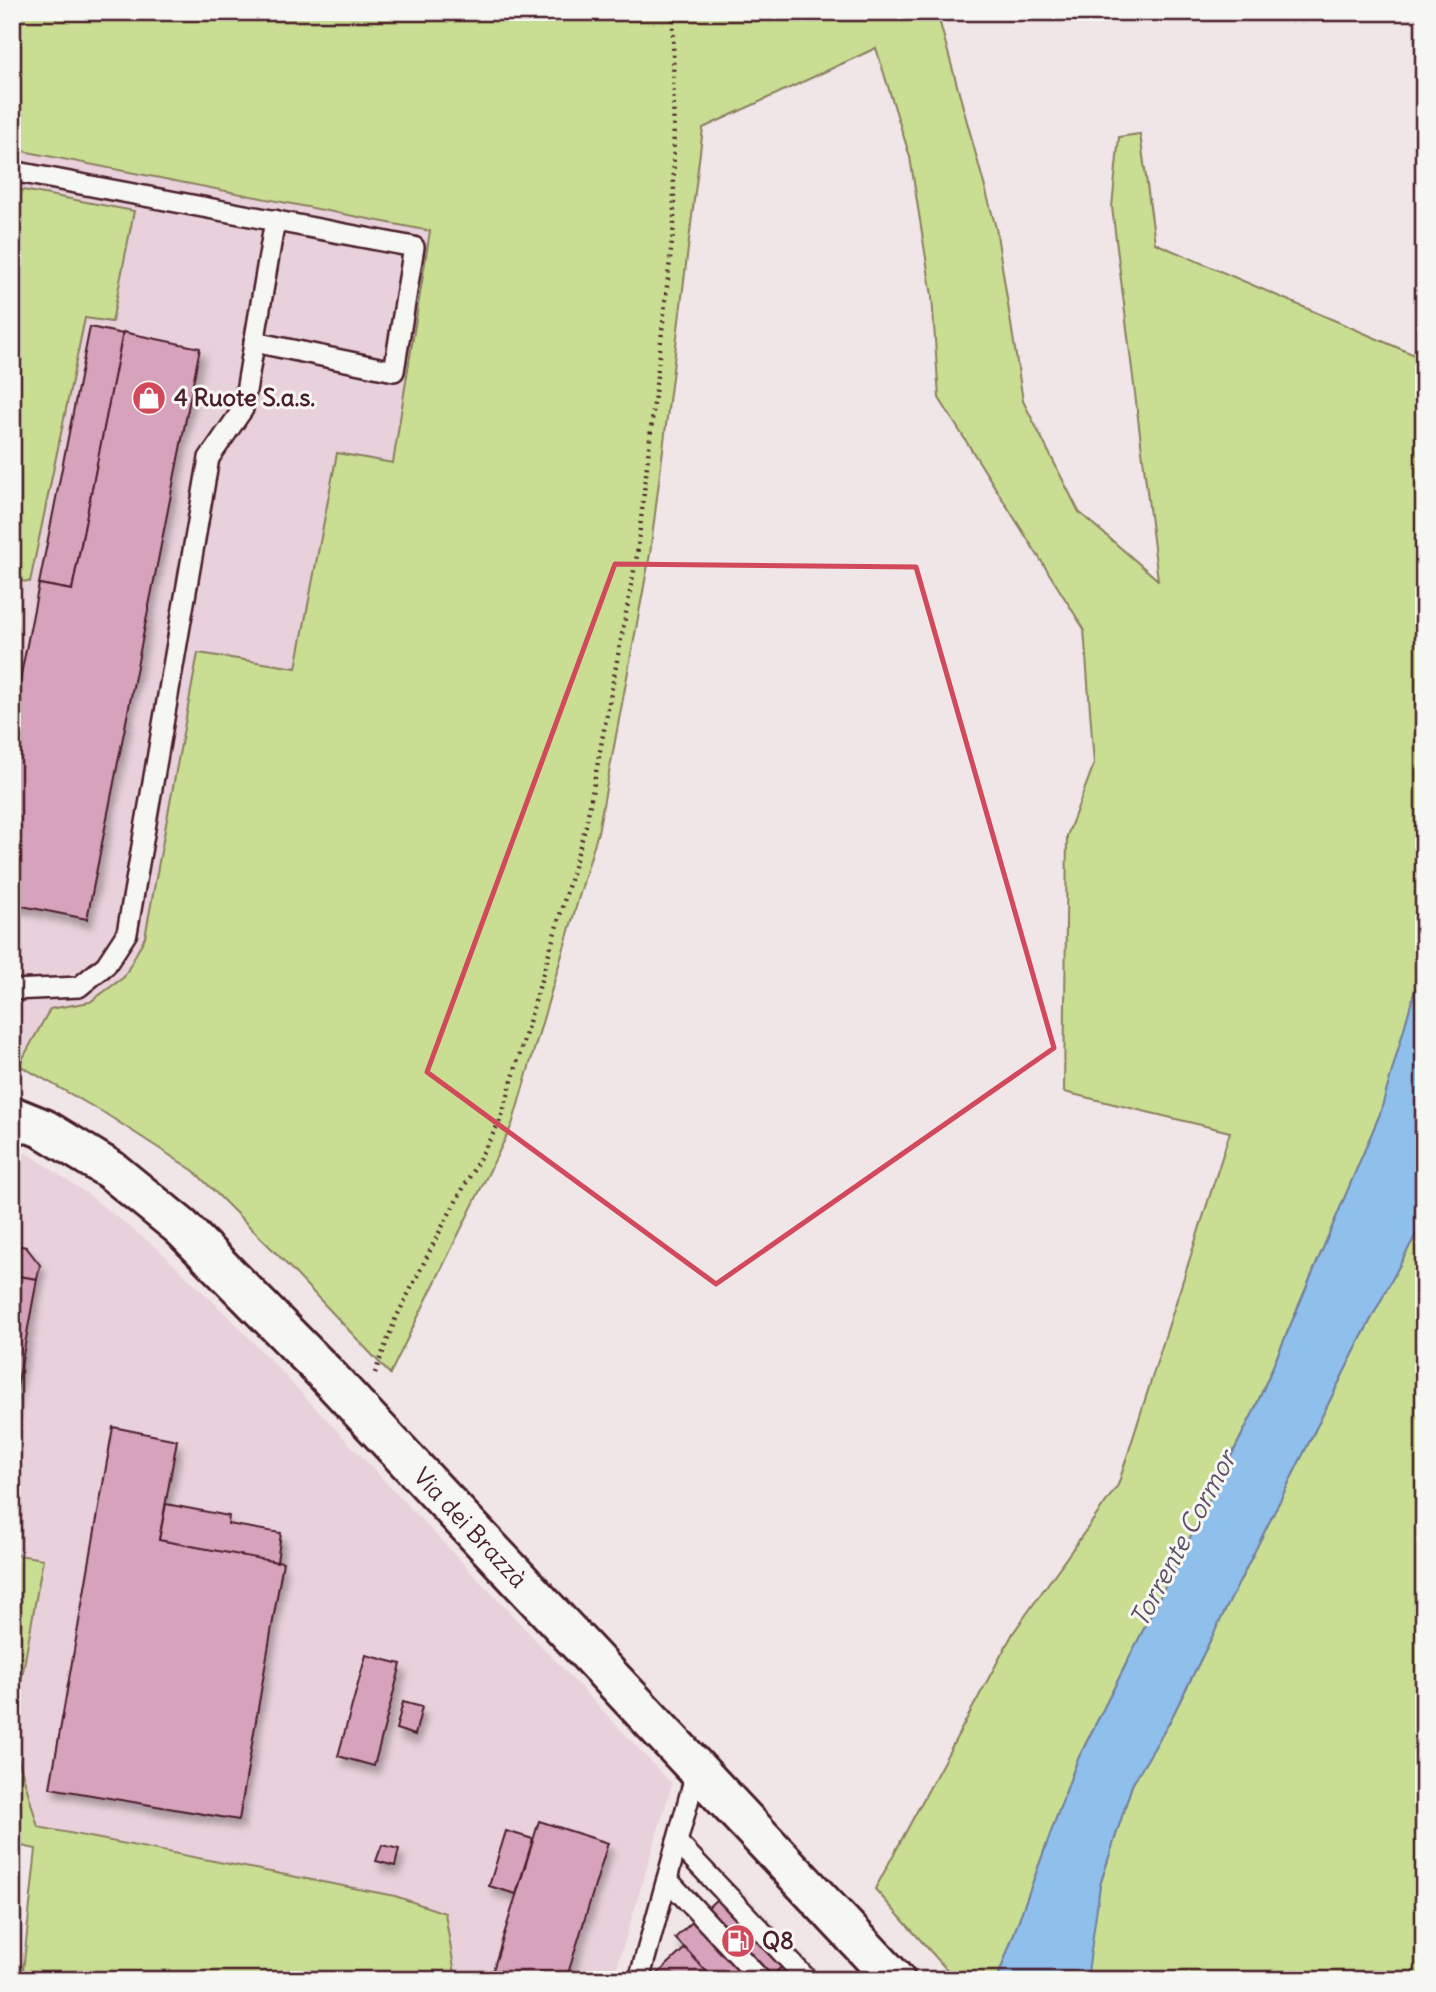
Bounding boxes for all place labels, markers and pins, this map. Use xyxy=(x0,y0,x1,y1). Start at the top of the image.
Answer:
shop icon: 4 Ruote S.a.s. xyxy=(130,379,168,417)
place label: 4 Ruote S.a.s. xyxy=(174,382,315,412)
fuel station icon: Q8 xyxy=(719,1922,757,1960)
place label: Q8 xyxy=(762,1925,794,1955)

